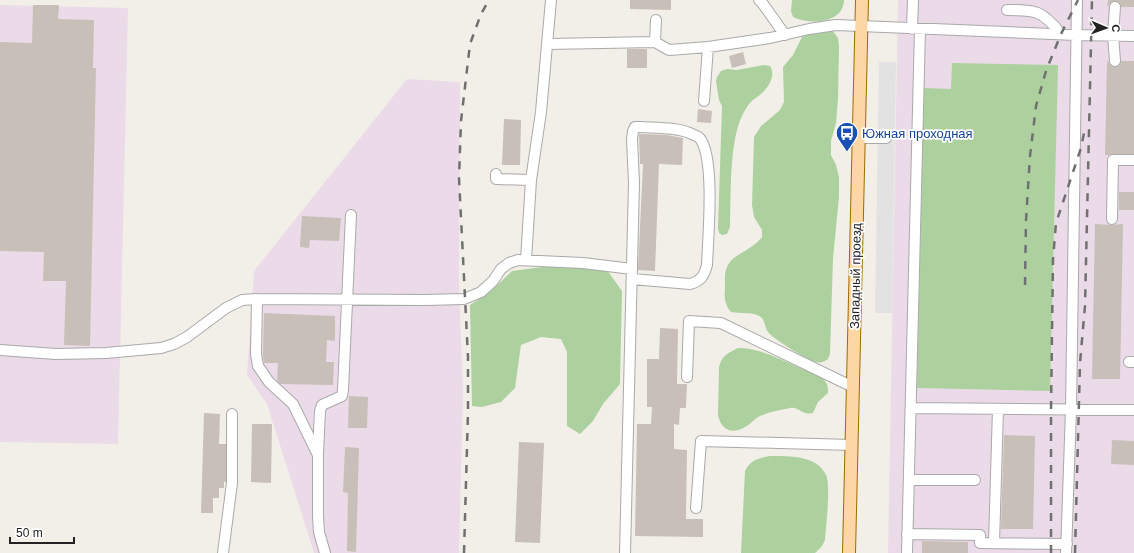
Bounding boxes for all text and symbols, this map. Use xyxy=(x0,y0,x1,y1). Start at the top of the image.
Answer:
north arrow xyxy=(1086,8,1126,48)
text: С xyxy=(1110,24,1122,33)
bus stop icon: Южная проходная xyxy=(834,120,860,153)
place label: Южная проходная xyxy=(862,126,973,141)
street label: Западный проезд xyxy=(847,222,864,329)
scale bar xyxy=(10,519,74,545)
text: 50 m xyxy=(16,526,43,540)

